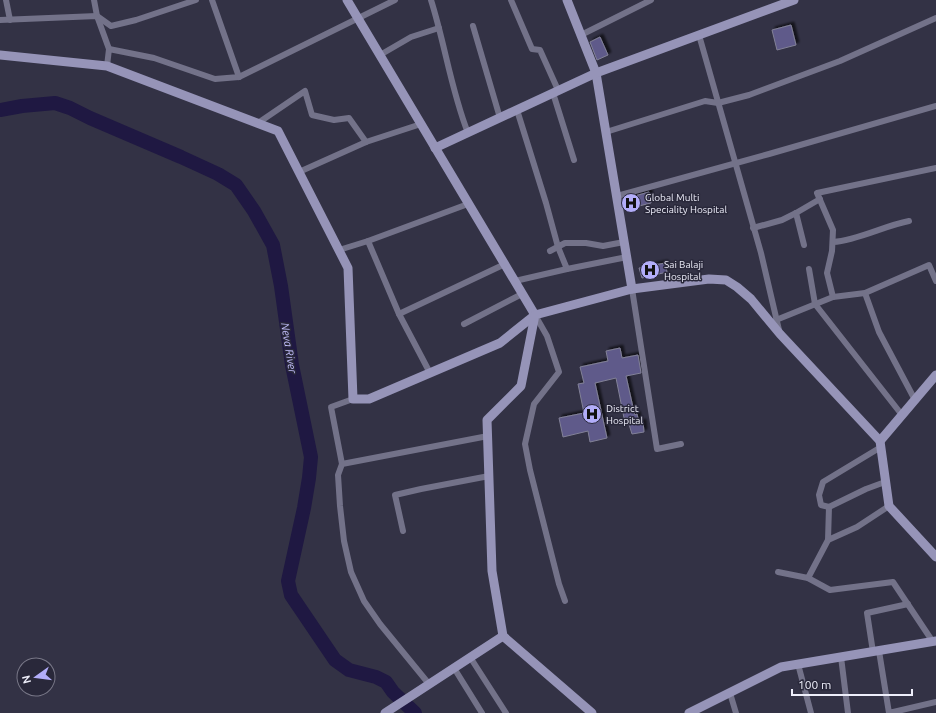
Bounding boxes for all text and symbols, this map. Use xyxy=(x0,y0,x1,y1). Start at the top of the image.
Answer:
hospital icon: Global Multi Speciality Hospital xyxy=(620,192,642,214)
place label: Global Multi Speciality Hospital xyxy=(645,192,727,215)
hospital icon: Sai Balaji Hospital xyxy=(639,259,661,281)
place label: Sai Balaji Hospital xyxy=(664,259,703,282)
water label: Neva River xyxy=(279,322,299,375)
hospital icon: District Hospital xyxy=(581,403,603,425)
place label: District Hospital xyxy=(606,403,643,426)
north arrow xyxy=(16,657,56,697)
scale bar xyxy=(792,671,912,697)
text: N xyxy=(19,674,33,685)
text: 100 m xyxy=(798,678,831,691)

